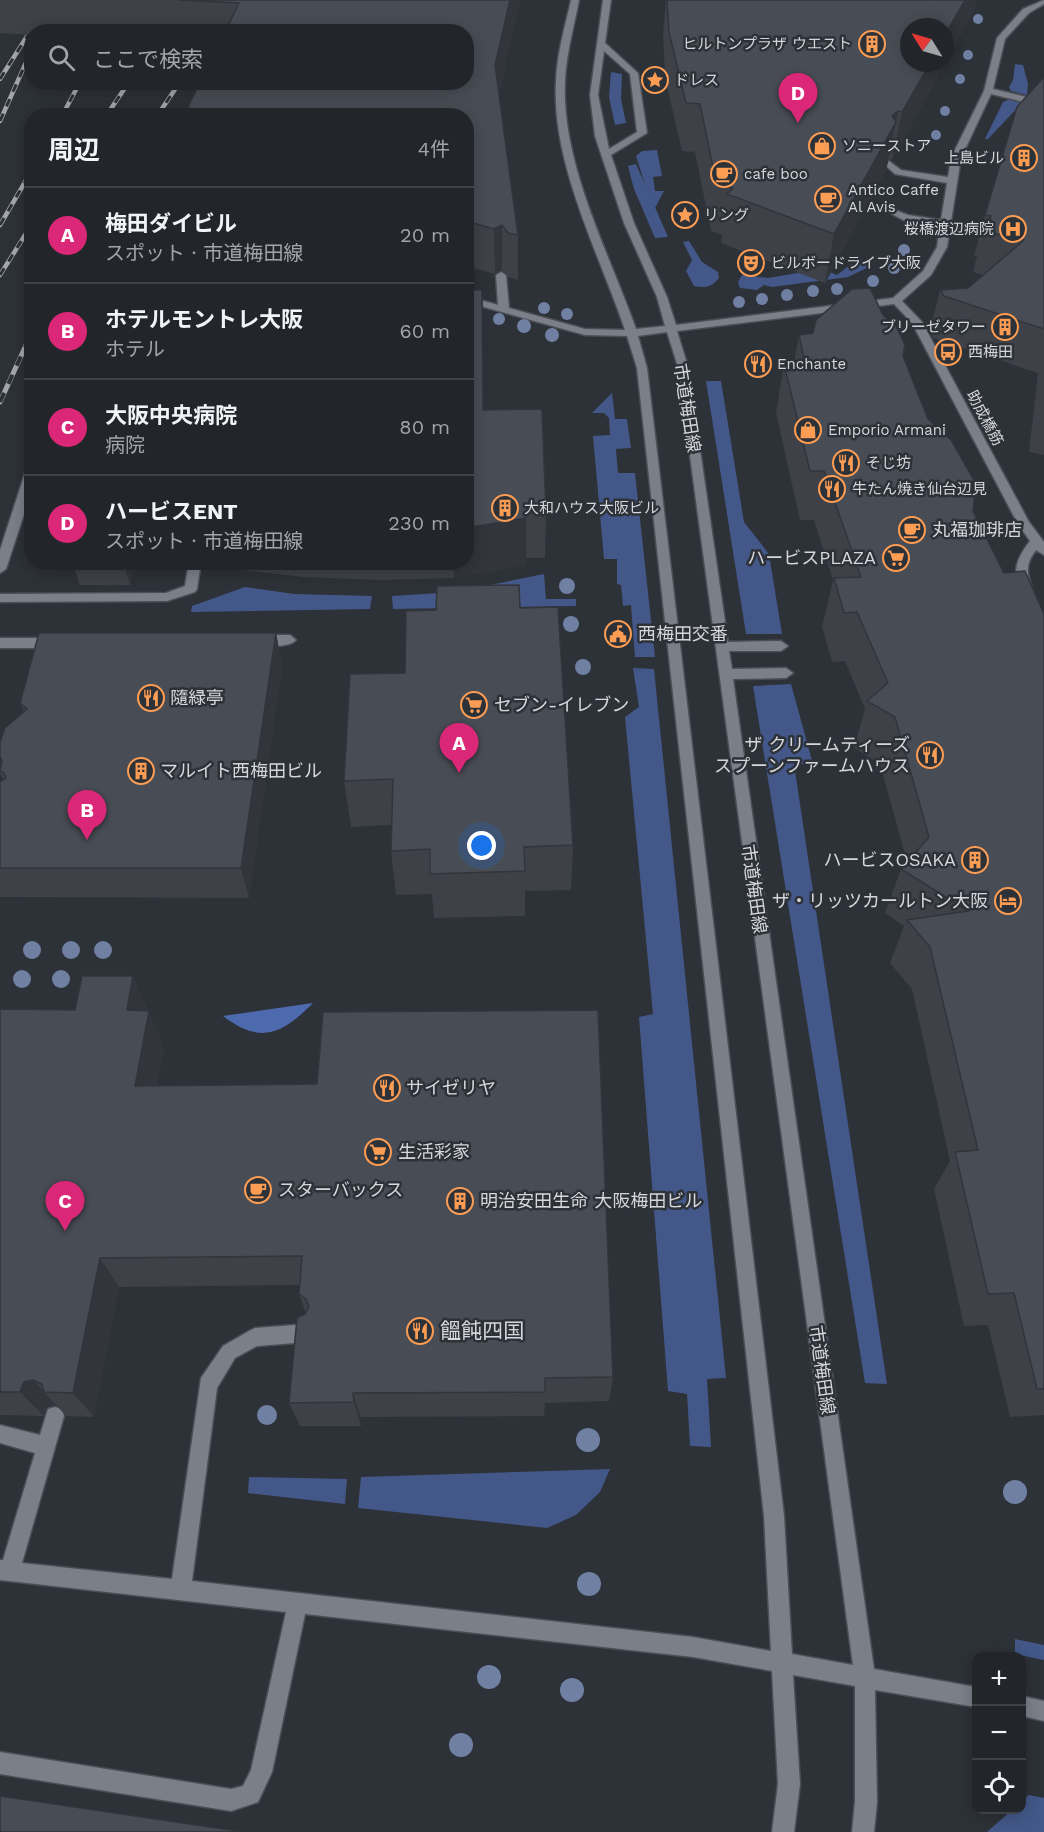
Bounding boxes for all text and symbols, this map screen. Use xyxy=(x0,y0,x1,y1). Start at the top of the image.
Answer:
north arrow xyxy=(900,18,954,72)
search box xyxy=(24,24,474,90)
building icon: ヒルトンプラザ ウエスト xyxy=(857,29,887,59)
place label: ヒルトンプラザ ウエスト xyxy=(682,35,852,53)
icon: search xyxy=(45,41,78,74)
text: ここで検索 xyxy=(93,47,203,72)
place icon: ドレス xyxy=(640,65,670,95)
place label: ドレス xyxy=(674,71,719,89)
pin: D xyxy=(778,74,818,123)
shop icon: ソニーストア xyxy=(807,131,837,161)
text: 周辺 xyxy=(48,135,100,165)
text: 4件 xyxy=(418,137,450,161)
place label: ソニーストア xyxy=(842,137,931,155)
building icon: 上島ビル xyxy=(1009,143,1039,173)
place label: 上島ビル xyxy=(944,149,1004,167)
cafe icon: cafe boo xyxy=(709,159,739,189)
place label: cafe boo xyxy=(744,165,808,183)
place label: Antico Caffe Al Avis xyxy=(848,181,939,216)
cafe icon: Antico Caffe Al Avis xyxy=(813,184,843,214)
place icon: リング xyxy=(670,200,700,230)
place label: リング xyxy=(704,206,749,224)
text: 梅田ダイビル xyxy=(105,211,237,236)
hospital icon: 桜橋渡辺病院 xyxy=(998,214,1028,244)
place label: 桜橋渡辺病院 xyxy=(904,220,994,238)
text: A xyxy=(61,223,74,247)
text: 20 m xyxy=(400,223,450,247)
text: スポット · 市道梅田線 xyxy=(105,241,303,265)
theatre icon: ビルボードライブ大阪 xyxy=(736,248,766,278)
place label: ビルボードライブ大阪 xyxy=(771,254,921,272)
text: ホテルモントレ大阪 xyxy=(105,307,303,332)
building icon: ブリーゼタワー xyxy=(990,312,1020,342)
place label: ブリーゼタワー xyxy=(881,318,986,336)
text: B xyxy=(61,319,74,343)
text: 60 m xyxy=(400,319,450,343)
text: ホテル xyxy=(105,337,165,361)
bus stop icon: 西梅田 xyxy=(933,337,963,367)
place label: 西梅田 xyxy=(968,343,1013,361)
restaurant icon: Enchante xyxy=(743,349,773,379)
place label: Enchante xyxy=(777,355,846,373)
street label: 市道梅田線 xyxy=(670,362,705,454)
street label: 助成橋筋 xyxy=(963,387,1007,449)
text: 大阪中央病院 xyxy=(105,403,237,428)
text: C xyxy=(61,415,74,439)
text: 80 m xyxy=(399,415,450,439)
shop icon: Emporio Armani xyxy=(793,415,823,445)
place label: Emporio Armani xyxy=(828,421,946,439)
text: 病院 xyxy=(105,433,145,457)
restaurant icon: そじ坊 xyxy=(831,448,861,478)
place label: そじ坊 xyxy=(866,454,911,472)
restaurant icon: 牛たん焼き仙台辺見 xyxy=(817,474,847,504)
place label: 牛たん焼き仙台辺見 xyxy=(852,480,987,498)
building icon: 大和ハウス大阪ビル xyxy=(490,493,520,523)
text: ハービスENT xyxy=(105,499,238,524)
place label: 大和ハウス大阪ビル xyxy=(524,499,659,517)
text: D xyxy=(60,511,75,535)
text: 230 m xyxy=(388,511,450,535)
cafe icon: 丸福珈琲店 xyxy=(897,515,927,545)
place label: 丸福珈琲店 xyxy=(932,519,1022,540)
text: スポット · 市道梅田線 xyxy=(105,529,303,553)
supermarket icon: ハービスPLAZA xyxy=(881,543,911,573)
place label: ハービスPLAZA xyxy=(747,547,876,568)
public building icon: 西梅田交番 xyxy=(603,619,633,649)
place label: 西梅田交番 xyxy=(638,623,728,644)
restaurant icon: 隨緑亭 xyxy=(136,683,166,713)
place label: 隨緑亭 xyxy=(170,687,224,708)
supermarket icon: セブン-イレブン xyxy=(459,690,489,720)
place label: セブン-イレブン xyxy=(494,694,629,715)
pin: A xyxy=(440,724,478,773)
place label: ザ クリームティーズ スプーンファームハウス xyxy=(714,734,910,776)
restaurant icon: ザ クリームティーズ スプーンファームハウス xyxy=(915,740,945,770)
building icon: マルイト西梅田ビル xyxy=(126,756,156,786)
place label: マルイト西梅田ビル xyxy=(160,760,322,781)
pin: B xyxy=(68,790,106,840)
your location xyxy=(467,831,496,860)
street label: 市道梅田線 xyxy=(738,843,771,935)
building icon: ハービスOSAKA xyxy=(960,845,990,875)
place label: ハービスOSAKA xyxy=(824,849,956,870)
hotel icon: ザ・リッツカールトン大阪 xyxy=(993,886,1023,916)
place label: ザ・リッツカールトン大阪 xyxy=(772,890,988,911)
restaurant icon: サイゼリヤ xyxy=(372,1073,402,1103)
place label: サイゼリヤ xyxy=(406,1077,496,1098)
supermarket icon: 生活彩家 xyxy=(363,1137,393,1167)
place label: 生活彩家 xyxy=(398,1141,470,1162)
cafe icon: スターバックス xyxy=(243,1175,273,1205)
place label: スターバックス xyxy=(278,1179,403,1200)
pin: C xyxy=(46,1182,84,1231)
building icon: 明治安田生命 大阪梅田ビル xyxy=(445,1186,475,1216)
place label: 明治安田生命 大阪梅田ビル xyxy=(480,1190,702,1211)
restaurant icon: 饂飩四国 xyxy=(405,1316,435,1346)
place label: 饂飩四国 xyxy=(440,1318,524,1343)
street label: 市道梅田線 xyxy=(806,1324,839,1416)
map controls xyxy=(972,1652,1026,1814)
button: + xyxy=(972,1652,1026,1706)
button: − xyxy=(972,1706,1026,1760)
button: locate xyxy=(972,1760,1026,1814)

